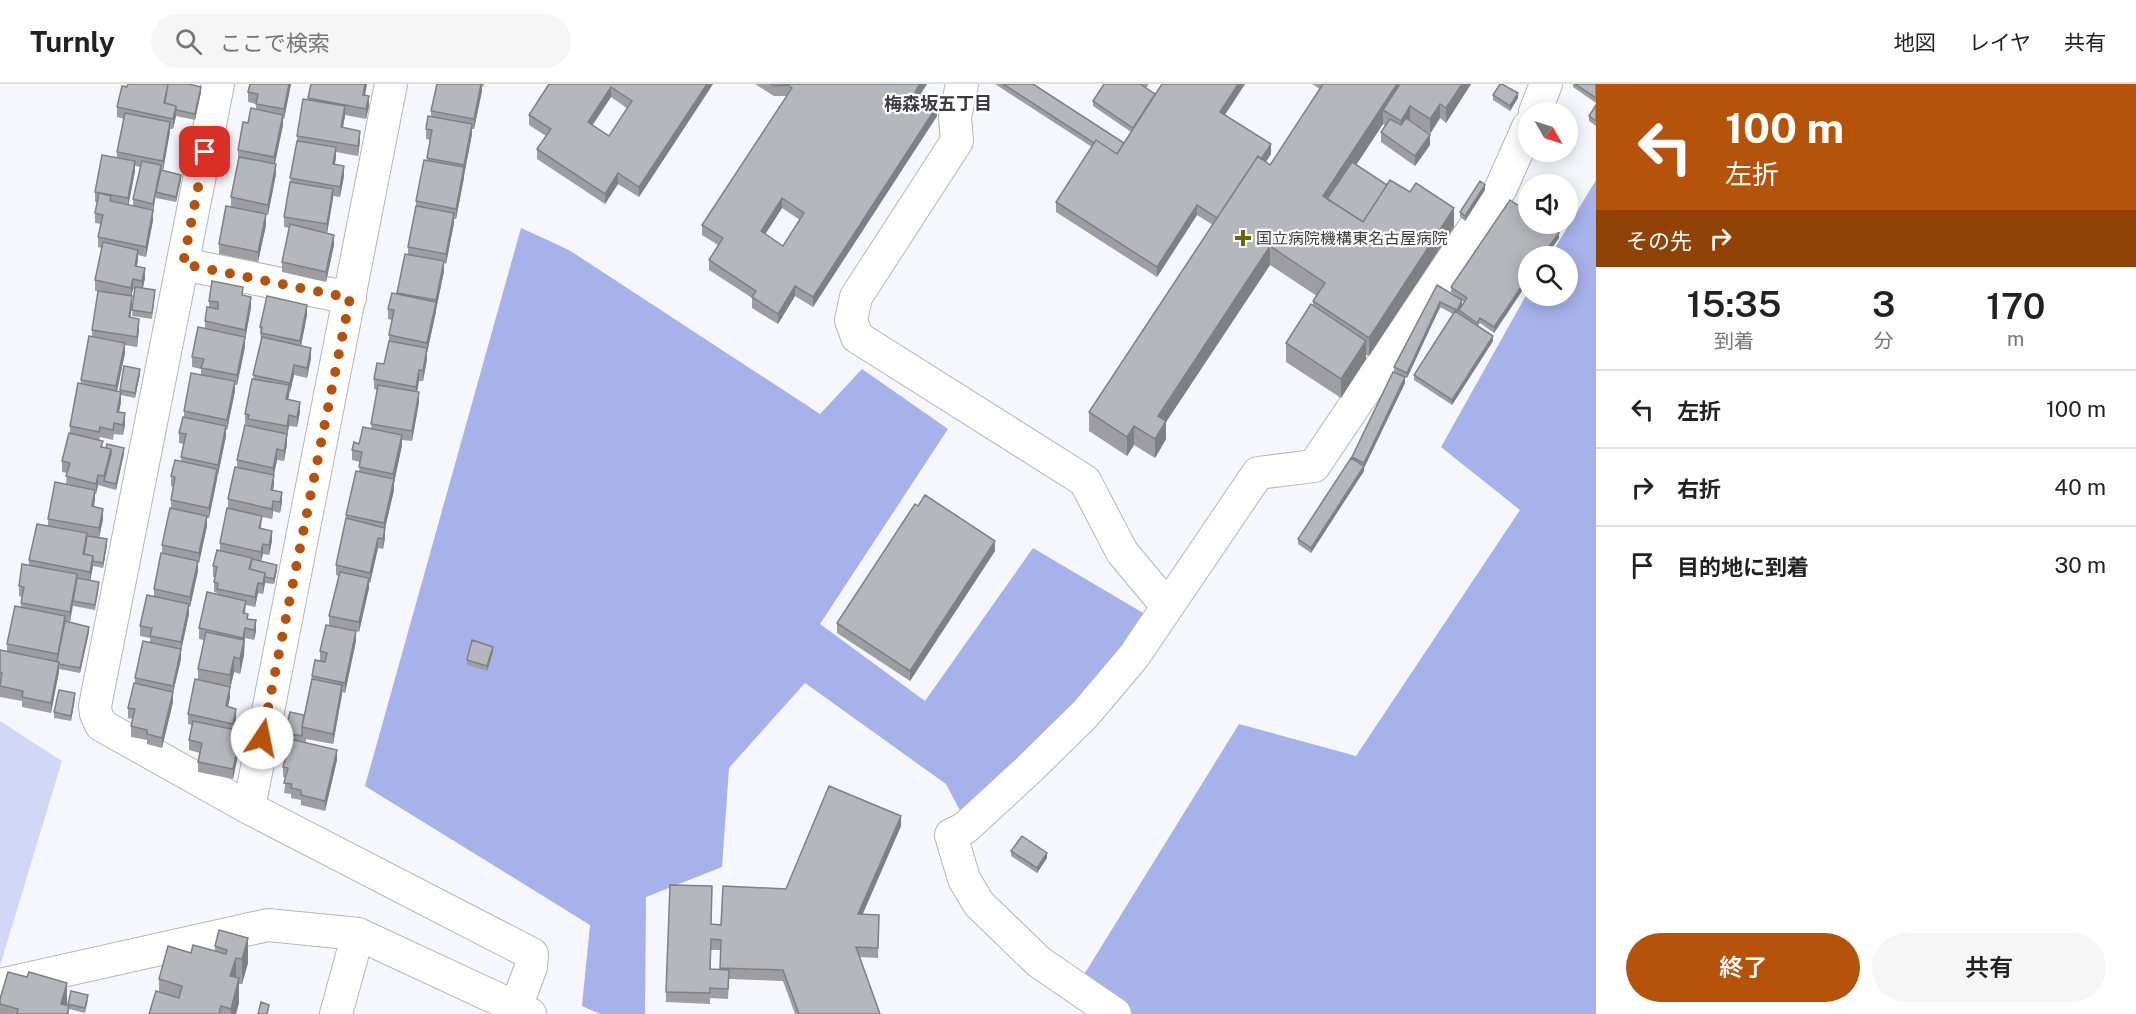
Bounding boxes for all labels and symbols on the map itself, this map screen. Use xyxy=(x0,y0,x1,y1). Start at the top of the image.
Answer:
district label: 梅森坂五丁目 xyxy=(884,93,992,114)
north arrow xyxy=(1518,102,1578,162)
pin xyxy=(179,126,230,177)
marker: 国立病院機構東名古屋病院 xyxy=(1234,229,1252,247)
place label: 国立病院機構東名古屋病院 xyxy=(1256,229,1448,248)
position arrow xyxy=(230,706,294,770)

